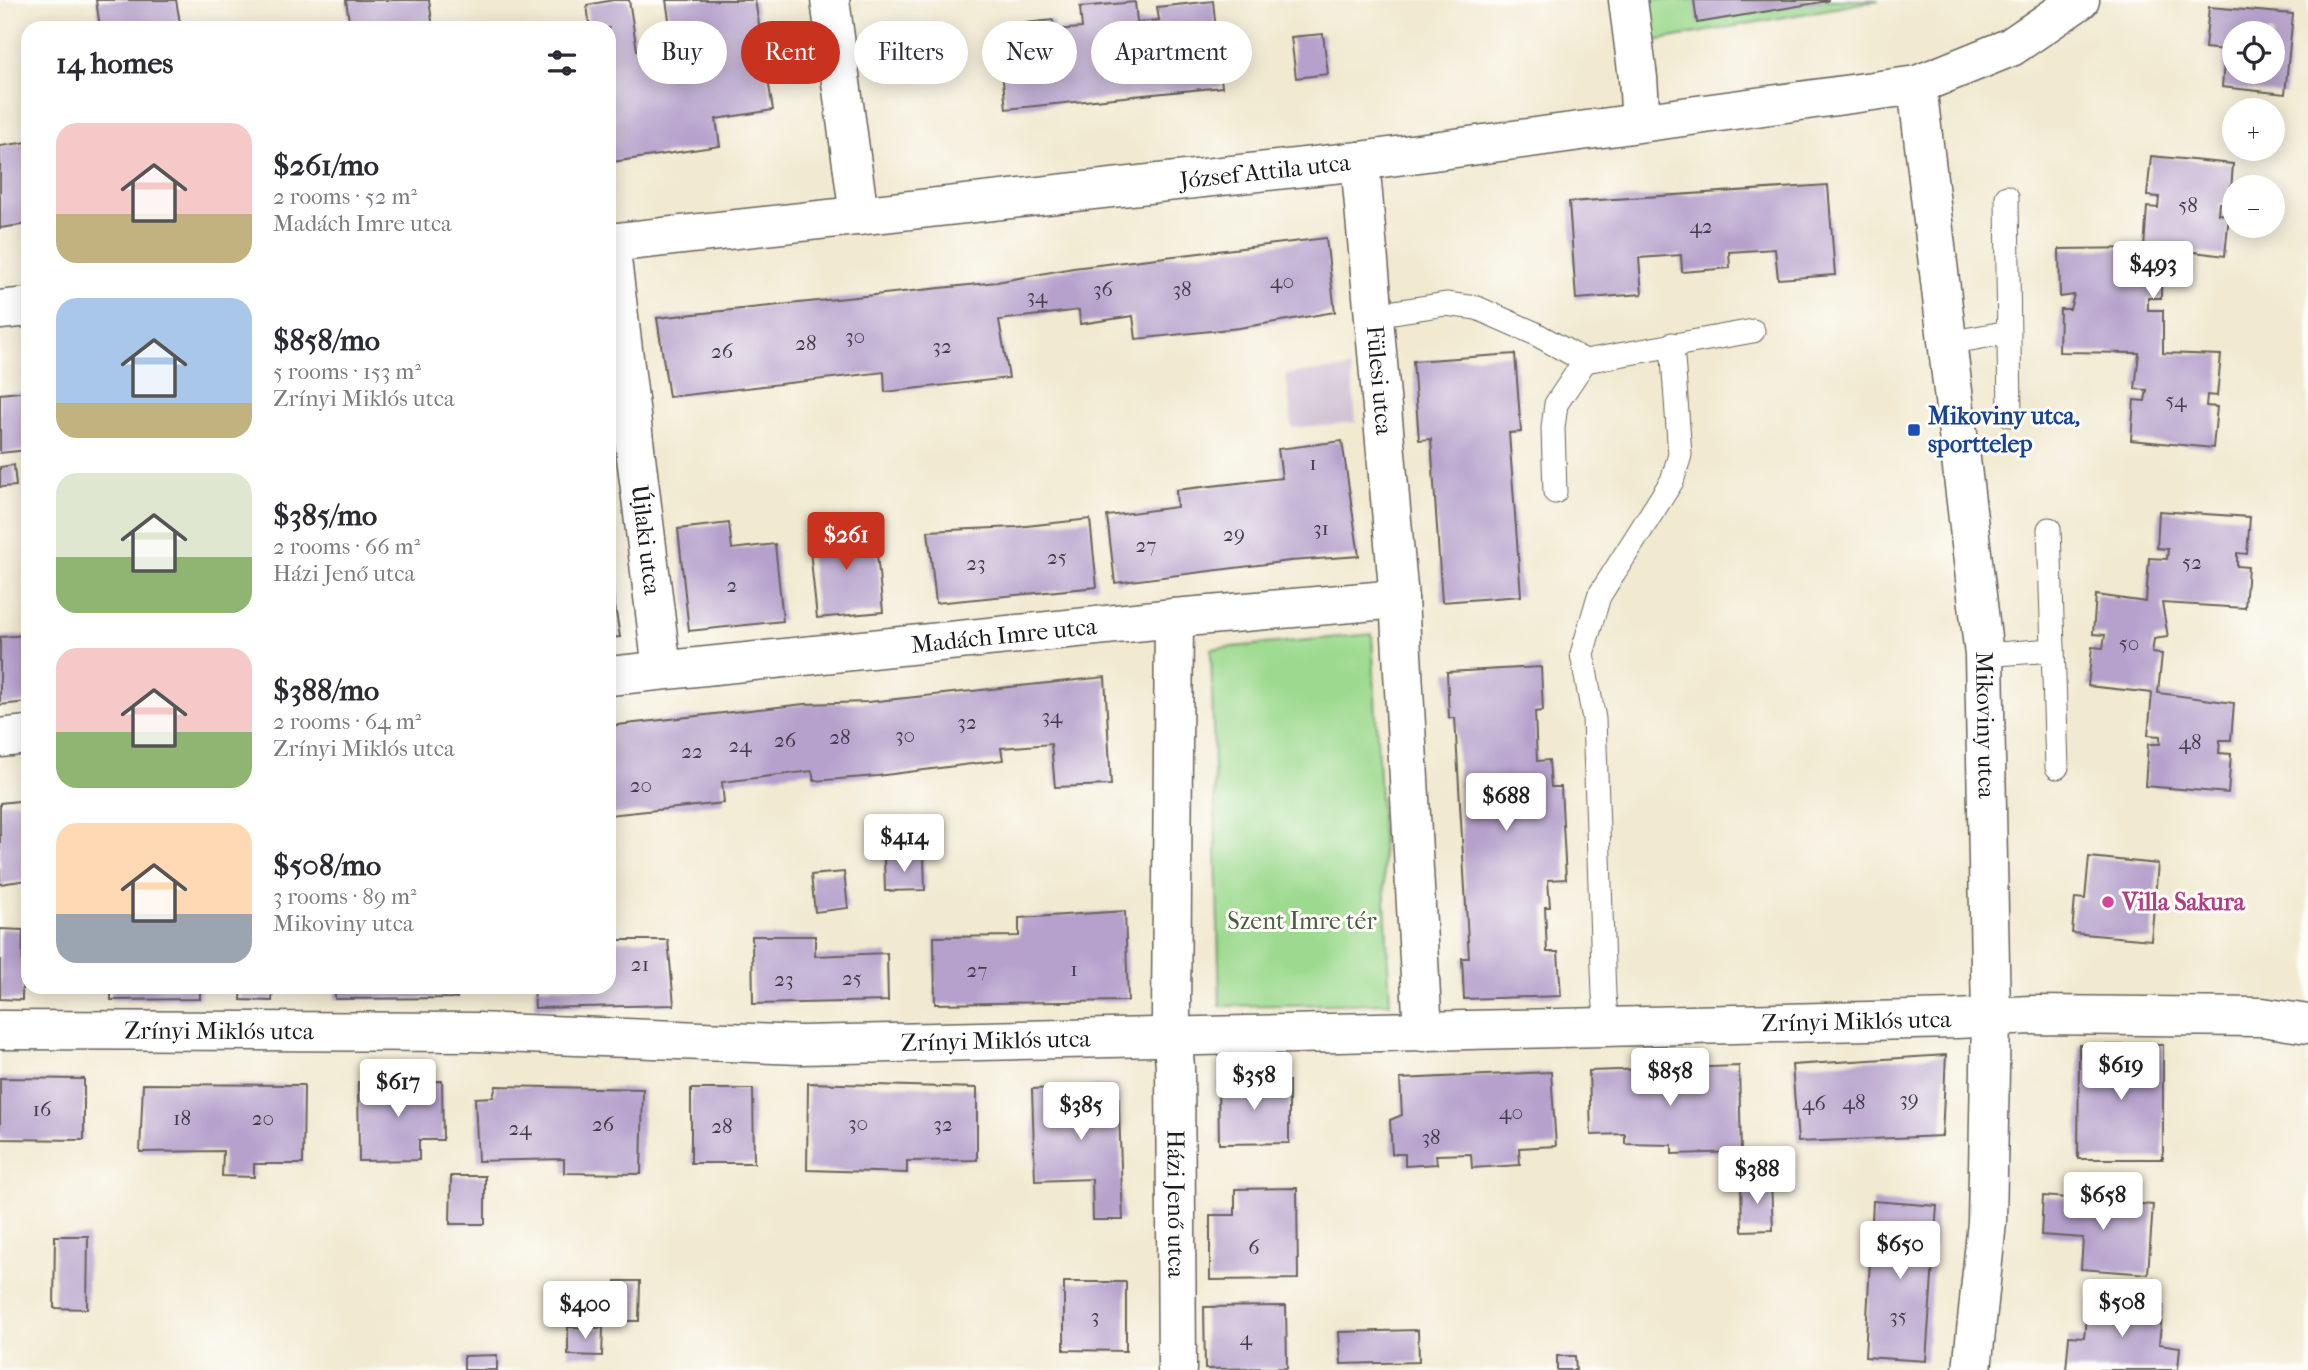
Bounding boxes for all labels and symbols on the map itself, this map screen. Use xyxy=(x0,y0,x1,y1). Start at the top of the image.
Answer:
street label: József Attila utca xyxy=(1176,148,1353,195)
house number: 58 xyxy=(2178,193,2198,217)
house number: 42 xyxy=(1689,214,1713,238)
pin: $493 xyxy=(2112,242,2194,301)
house number: 40 xyxy=(1270,269,1294,293)
house number: 36 xyxy=(1093,277,1114,301)
house number: 38 xyxy=(1172,277,1192,301)
house number: 34 xyxy=(1026,284,1048,308)
house number: 30 xyxy=(845,324,865,348)
street label: Fülesi utca xyxy=(1361,324,1398,437)
house number: 28 xyxy=(795,331,817,355)
house number: 32 xyxy=(932,334,952,358)
house number: 26 xyxy=(711,339,734,363)
house number: 54 xyxy=(2165,388,2187,412)
place label: Mikoviny utca, sporttelep xyxy=(1928,402,2080,458)
marker: Mikoviny utca, sporttelep xyxy=(1906,422,1922,438)
house number: 1 xyxy=(1309,451,1317,475)
street label: Újlaki utca xyxy=(626,483,667,597)
pin: $261 xyxy=(805,512,887,572)
house number: 31 xyxy=(1313,516,1329,540)
house number: 29 xyxy=(1223,522,1245,546)
house number: 27 xyxy=(1136,533,1156,557)
house number: 25 xyxy=(1047,545,1067,569)
house number: 52 xyxy=(2182,550,2202,574)
house number: 23 xyxy=(966,551,986,575)
house number: 2 xyxy=(727,573,738,597)
street label: Madách Imre utca xyxy=(910,612,1099,659)
house number: 50 xyxy=(2119,631,2139,655)
street label: Mikoviny utca xyxy=(1970,651,2001,800)
house number: 34 xyxy=(1041,704,1063,728)
house number: 32 xyxy=(957,710,977,734)
house number: 30 xyxy=(895,723,915,747)
house number: 28 xyxy=(829,725,851,749)
house number: 26 xyxy=(774,728,797,752)
house number: 48 xyxy=(2179,730,2201,754)
house number: 24 xyxy=(728,733,752,757)
house number: 22 xyxy=(681,739,703,763)
house number: 20 xyxy=(630,773,652,797)
pin: $688 xyxy=(1465,774,1547,833)
pin: $414 xyxy=(863,814,945,874)
place label: Villa Sakura xyxy=(2121,888,2246,916)
marker: Villa Sakura xyxy=(2100,894,2116,910)
park label: Szent Imre tér xyxy=(1227,907,1377,935)
house number: 21 xyxy=(631,952,649,976)
house number: 1 xyxy=(1070,957,1078,981)
house number: 27 xyxy=(967,958,987,982)
house number: 25 xyxy=(842,966,862,990)
house number: 23 xyxy=(774,967,794,991)
street label: Zrínyi Miklós utca xyxy=(1761,1005,1952,1037)
street label: Zrínyi Miklós utca xyxy=(124,1017,315,1045)
street label: Zrínyi Miklós utca xyxy=(901,1024,1092,1057)
pin: $619 xyxy=(2080,1042,2162,1102)
pin: $858 xyxy=(1629,1048,1711,1108)
pin: $358 xyxy=(1213,1052,1295,1112)
pin: $617 xyxy=(357,1060,439,1119)
pin: $385 xyxy=(1040,1082,1122,1142)
house number: 39 xyxy=(1899,1087,1919,1111)
house number: 48 xyxy=(1843,1090,1865,1114)
house number: 46 xyxy=(1802,1091,1827,1115)
house number: 16 xyxy=(33,1097,52,1121)
house number: 40 xyxy=(1499,1100,1523,1124)
house number: 18 xyxy=(173,1106,191,1130)
house number: 20 xyxy=(252,1106,274,1130)
house number: 30 xyxy=(848,1111,868,1135)
house number: 26 xyxy=(592,1112,615,1136)
house number: 32 xyxy=(933,1112,953,1136)
house number: 28 xyxy=(711,1114,733,1138)
house number: 24 xyxy=(508,1116,532,1140)
house number: 38 xyxy=(1421,1125,1441,1149)
street label: Házi Jenő utca xyxy=(1161,1130,1190,1279)
pin: $388 xyxy=(1716,1146,1798,1206)
pin: $658 xyxy=(2062,1172,2144,1232)
pin: $650 xyxy=(1859,1222,1941,1281)
house number: 6 xyxy=(1248,1235,1260,1259)
pin: $508 xyxy=(2081,1280,2163,1339)
pin: $400 xyxy=(544,1282,626,1341)
house number: 3 xyxy=(1091,1304,1099,1328)
house number: 35 xyxy=(1889,1304,1907,1328)
house number: 4 xyxy=(1240,1326,1253,1350)

